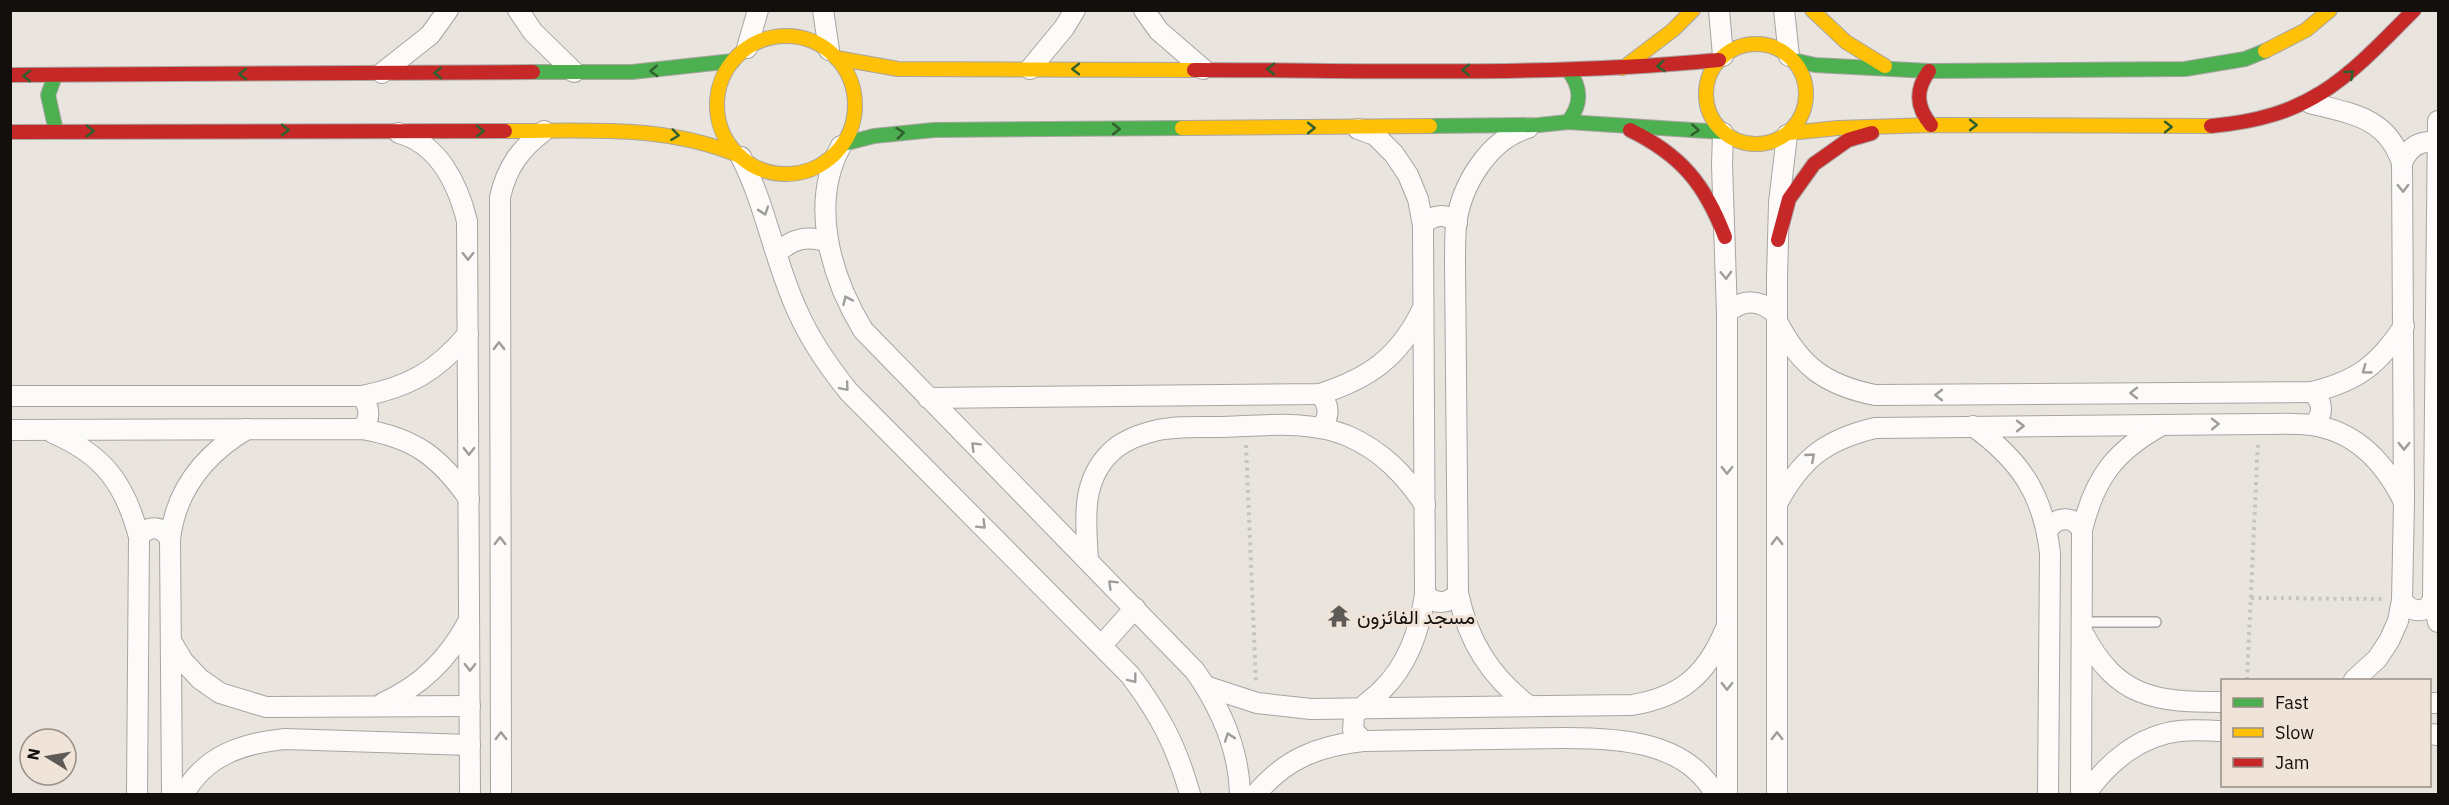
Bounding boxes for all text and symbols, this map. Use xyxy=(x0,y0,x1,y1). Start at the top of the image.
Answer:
one-way arrow xyxy=(1656,59,1665,72)
one-way arrow xyxy=(1071,63,1080,75)
one-way arrow xyxy=(1266,63,1275,75)
one-way arrow xyxy=(650,64,659,77)
one-way arrow xyxy=(1461,64,1470,76)
one-way arrow xyxy=(434,67,443,79)
one-way arrow xyxy=(239,68,248,80)
one-way arrow xyxy=(23,69,32,82)
one-way arrow xyxy=(2343,70,2354,81)
one-way arrow xyxy=(1969,119,1978,131)
one-way arrow xyxy=(2164,121,2173,133)
one-way arrow xyxy=(1307,122,1316,134)
one-way arrow xyxy=(1112,123,1121,135)
one-way arrow xyxy=(1690,123,1699,136)
one-way arrow xyxy=(85,124,94,137)
one-way arrow xyxy=(280,124,289,136)
one-way arrow xyxy=(475,125,484,137)
one-way arrow xyxy=(896,127,905,139)
one-way arrow xyxy=(670,128,679,141)
one-way arrow xyxy=(2397,183,2409,192)
one-way arrow xyxy=(756,205,769,216)
one-way arrow xyxy=(462,252,474,261)
one-way arrow xyxy=(1720,271,1732,280)
one-way arrow xyxy=(842,296,854,307)
one-way arrow xyxy=(493,342,505,351)
one-way arrow xyxy=(2362,363,2373,374)
one-way arrow xyxy=(837,380,848,391)
one-way arrow xyxy=(2130,387,2139,399)
one-way arrow xyxy=(1935,389,1944,401)
one-way arrow xyxy=(2210,418,2219,430)
one-way arrow xyxy=(2015,420,2024,432)
one-way arrow xyxy=(2398,441,2410,450)
one-way arrow xyxy=(971,442,982,453)
one-way arrow xyxy=(463,447,475,456)
one-way arrow xyxy=(1804,454,1815,465)
one-way arrow xyxy=(1721,466,1733,475)
one-way arrow xyxy=(975,518,985,529)
one-way arrow xyxy=(494,537,506,546)
one-way arrow xyxy=(1771,537,1783,546)
one-way arrow xyxy=(1108,581,1119,591)
temple icon: مسجد الفائزون xyxy=(1326,603,1352,629)
place label: مسجد الفائزون xyxy=(1357,603,1475,630)
one-way arrow xyxy=(463,663,476,672)
one-way arrow xyxy=(1125,672,1136,683)
legend xyxy=(2221,679,2431,787)
one-way arrow xyxy=(1721,682,1733,691)
text: Fast xyxy=(2275,691,2309,714)
text: Slow xyxy=(2275,721,2314,744)
north arrow xyxy=(18,727,78,787)
one-way arrow xyxy=(495,732,507,741)
one-way arrow xyxy=(1224,732,1237,743)
one-way arrow xyxy=(1771,732,1783,741)
text: N xyxy=(22,747,44,762)
text: Jam xyxy=(2275,751,2310,774)

